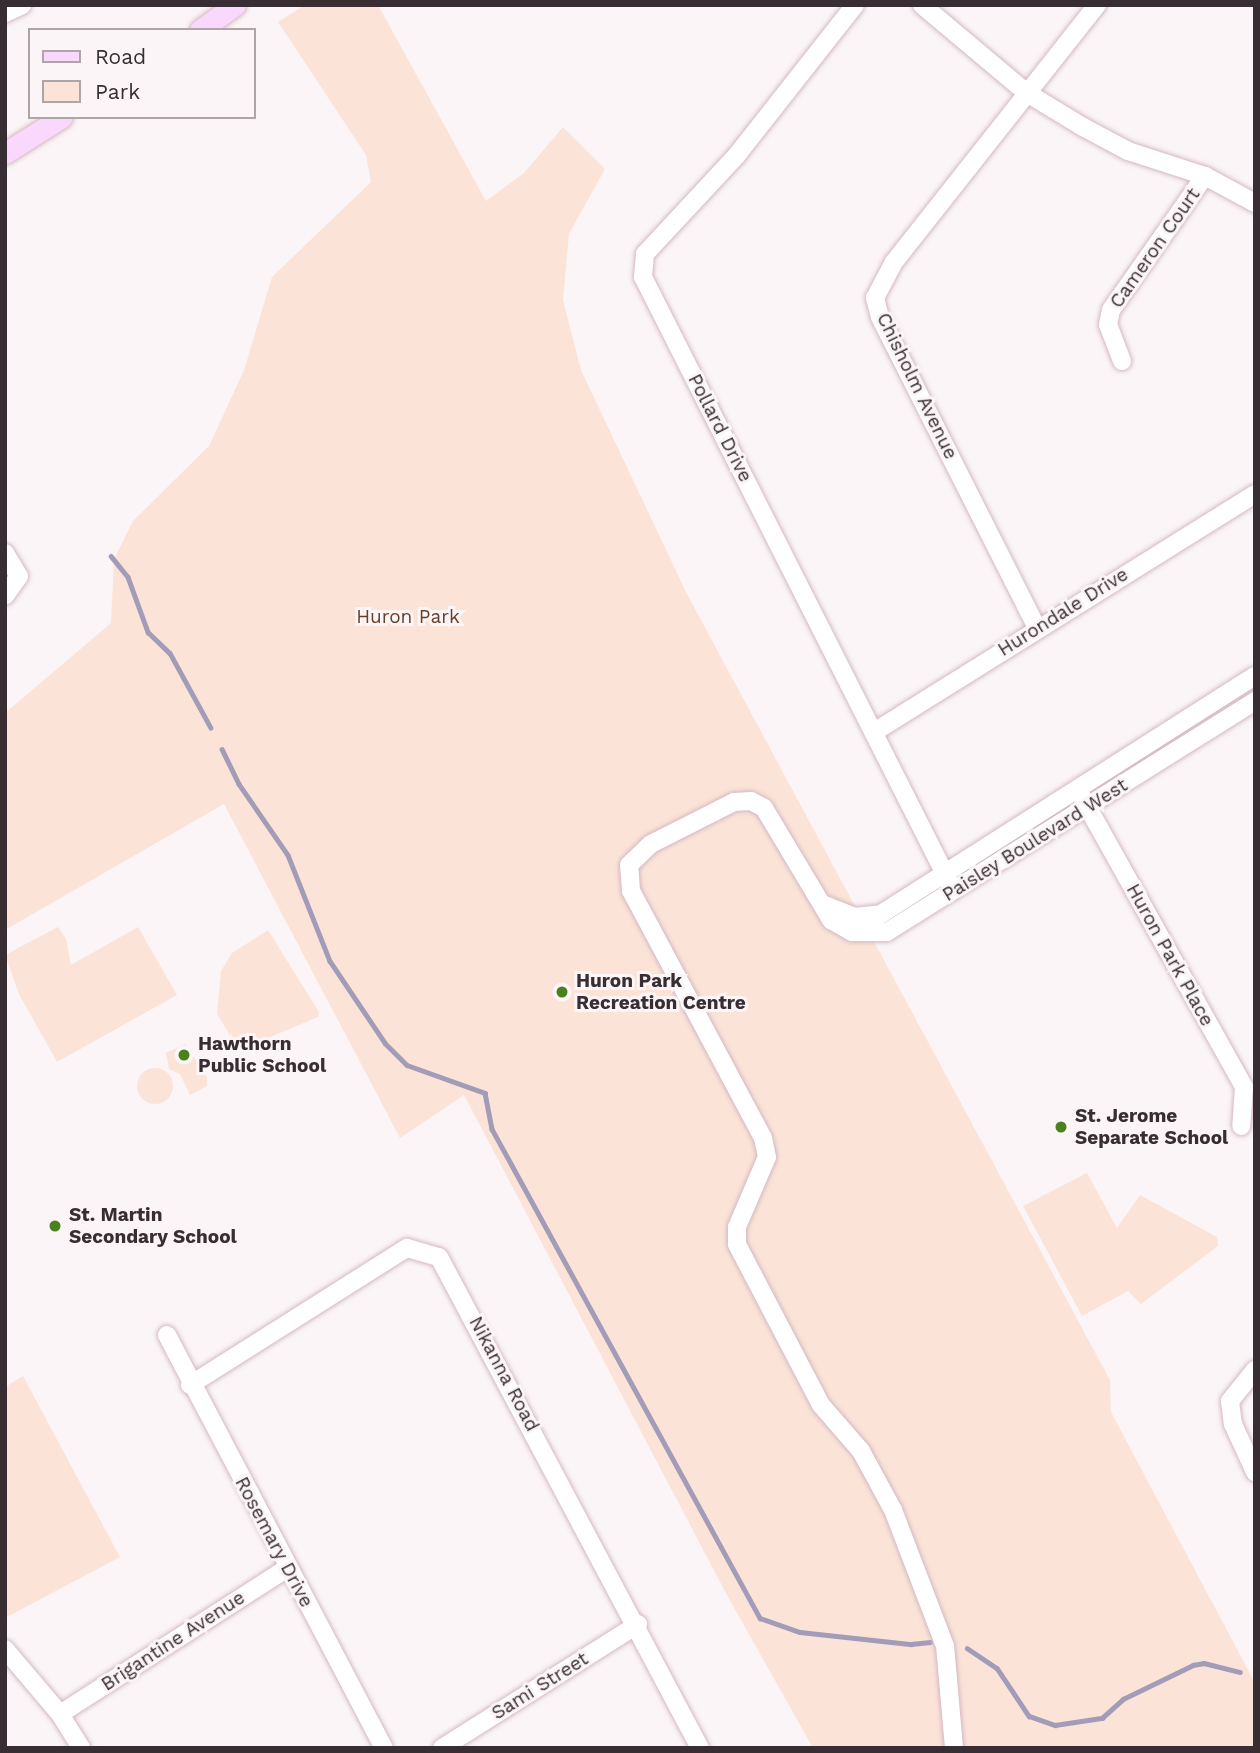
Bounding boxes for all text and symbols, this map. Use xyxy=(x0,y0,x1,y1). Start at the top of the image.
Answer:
legend xyxy=(28,28,256,119)
text: Road xyxy=(95,44,146,69)
text: Park xyxy=(95,79,140,104)
street label: Cameron Court xyxy=(1105,184,1205,312)
street label: Chisholm Avenue xyxy=(872,309,962,463)
street label: Pollard Drive xyxy=(683,370,757,486)
street label: Hurondale Drive xyxy=(994,563,1132,661)
park label: Huron Park xyxy=(356,606,460,628)
street label: Paisley Boulevard West xyxy=(938,773,1132,907)
street label: Huron Park Place xyxy=(1121,880,1219,1030)
place label: Huron Park Recreation Centre xyxy=(576,970,746,1014)
marker: Huron Park Recreation Centre xyxy=(554,984,570,1000)
place label: Hawthorn Public School xyxy=(198,1033,326,1077)
marker: Hawthorn Public School xyxy=(176,1047,192,1063)
place label: St. Jerome Separate School xyxy=(1075,1105,1228,1149)
marker: St. Jerome Separate School xyxy=(1053,1119,1069,1135)
place label: St. Martin Secondary School xyxy=(69,1204,237,1248)
marker: St. Martin Secondary School xyxy=(47,1218,63,1234)
street label: Nikanna Road xyxy=(464,1312,544,1436)
street label: Rosemary Drive xyxy=(230,1473,318,1611)
street label: Brigantine Avenue xyxy=(97,1586,249,1696)
street label: Sami Street xyxy=(487,1647,593,1725)

